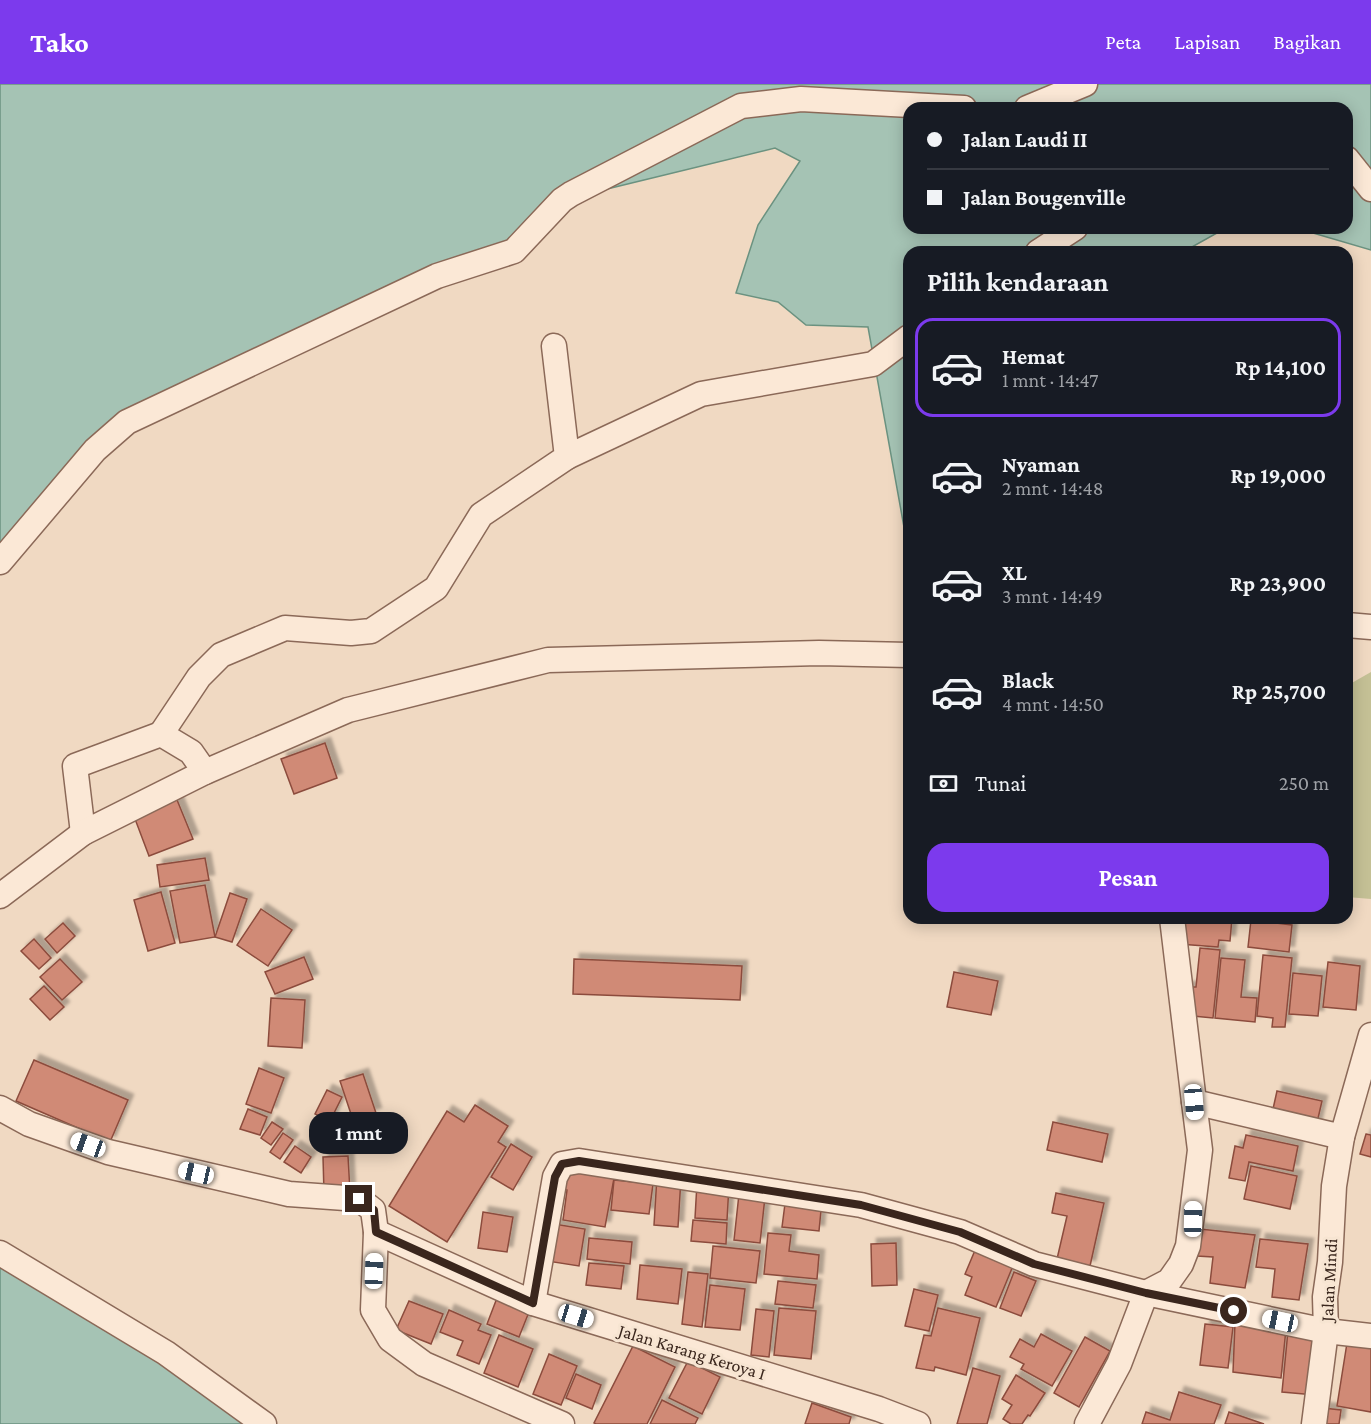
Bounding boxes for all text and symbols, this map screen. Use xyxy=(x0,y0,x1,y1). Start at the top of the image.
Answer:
text: Tako xyxy=(30,27,89,58)
text: Peta xyxy=(1105,30,1141,54)
text: Lapisan xyxy=(1174,30,1240,54)
text: Bagikan xyxy=(1273,30,1341,54)
text: Jalan Laudi II xyxy=(963,127,1087,152)
text: Jalan Bougenville xyxy=(963,185,1126,210)
text: Pilih kendaraan xyxy=(927,267,1109,297)
icon: car xyxy=(930,341,984,395)
text: Hemat xyxy=(1002,344,1065,369)
text: Rp 14,100 xyxy=(1235,355,1326,380)
text: 1 mnt · 14:47 xyxy=(1002,369,1099,391)
icon: car xyxy=(930,449,984,503)
text: Nyaman xyxy=(1002,452,1080,477)
text: Rp 19,000 xyxy=(1230,463,1326,488)
text: 2 mnt · 14:48 xyxy=(1002,477,1103,499)
icon: car xyxy=(930,557,984,611)
text: XL xyxy=(1002,560,1027,585)
text: Rp 23,900 xyxy=(1230,571,1326,596)
text: 3 mnt · 14:49 xyxy=(1002,585,1103,607)
icon: car xyxy=(930,665,984,719)
text: Black xyxy=(1002,668,1054,693)
text: Rp 25,700 xyxy=(1232,679,1326,704)
text: 4 mnt · 14:50 xyxy=(1002,693,1104,715)
icon: cash xyxy=(927,767,960,800)
text: Tunai xyxy=(975,771,1026,796)
text: 250 m xyxy=(1279,772,1329,794)
button: Pesan xyxy=(927,843,1329,912)
car xyxy=(1183,1083,1205,1121)
callout: 1 mnt xyxy=(310,1112,409,1154)
text: 1 mnt xyxy=(335,1122,382,1144)
car xyxy=(68,1130,108,1160)
car xyxy=(176,1160,216,1186)
route end xyxy=(345,1185,372,1212)
car xyxy=(1184,1201,1202,1237)
street label: Jalan Mindi xyxy=(1317,1238,1341,1324)
car xyxy=(364,1253,384,1289)
route start xyxy=(1220,1297,1247,1324)
car xyxy=(556,1302,596,1330)
car xyxy=(1261,1308,1299,1334)
street label: Jalan Karang Keroya I xyxy=(614,1320,768,1384)

